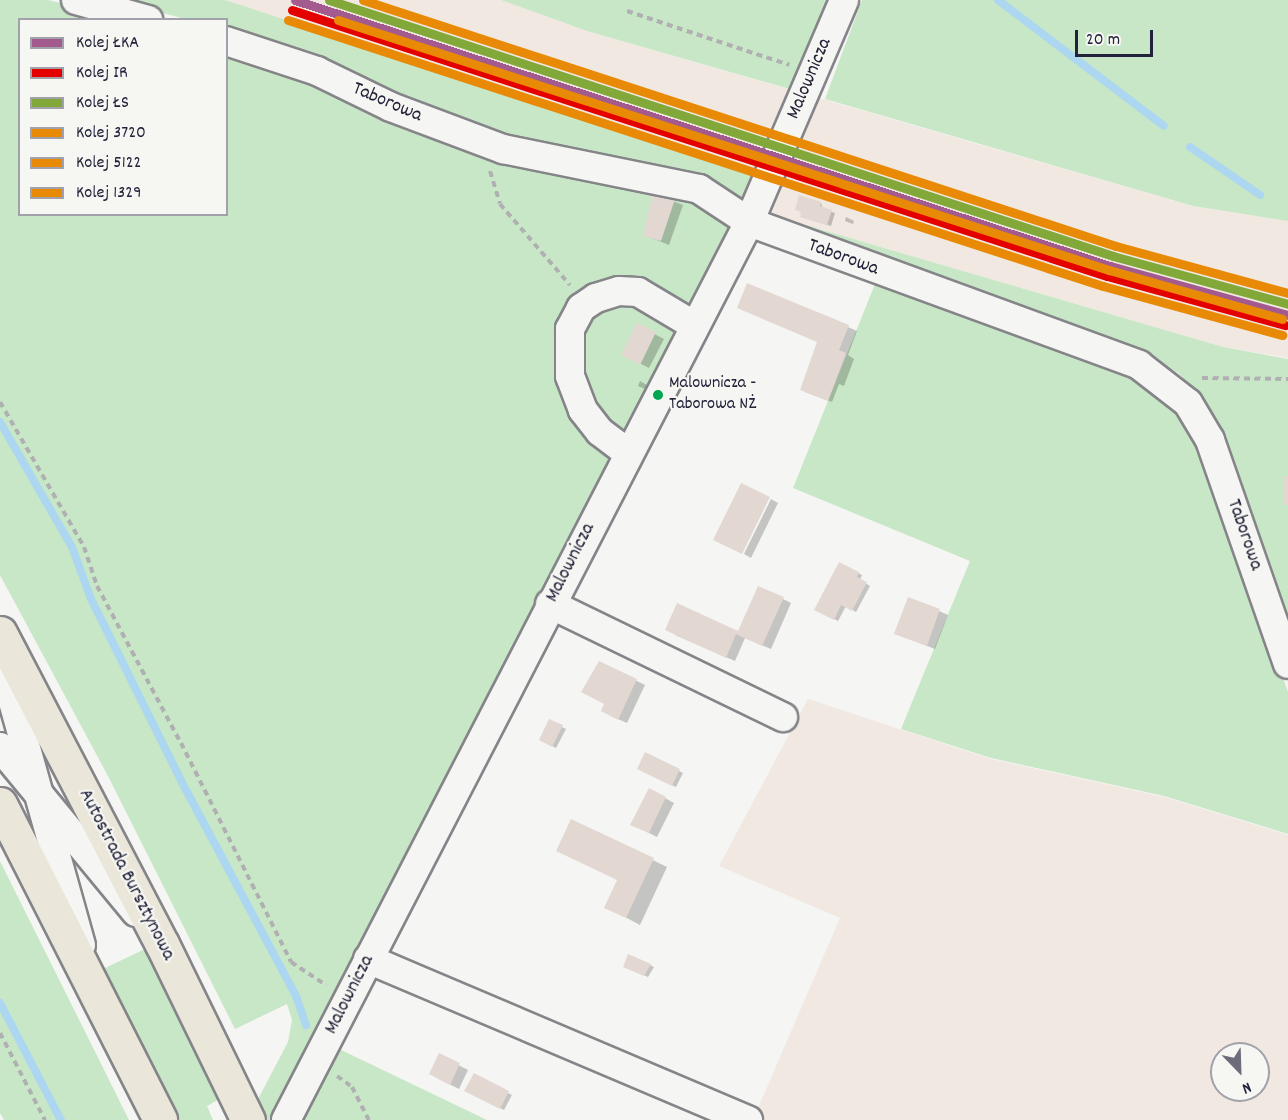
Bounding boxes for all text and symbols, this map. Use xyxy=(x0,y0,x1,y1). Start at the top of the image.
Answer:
legend xyxy=(18,18,228,216)
scale bar xyxy=(1078,18,1156,56)
text: 20 m xyxy=(1086,28,1120,53)
text: Kolej ŁKA xyxy=(76,31,139,56)
street label: Malownicza xyxy=(782,35,838,123)
text: Kolej IR xyxy=(76,61,128,86)
street label: Taborowa xyxy=(348,78,426,128)
text: Kolej ŁS xyxy=(76,91,129,116)
text: Kolej 3720 xyxy=(76,121,146,146)
text: Kolej 5122 xyxy=(76,151,141,176)
text: Kolej 1329 xyxy=(76,181,141,206)
street label: Taborowa xyxy=(804,234,882,282)
place label: Malownicza - Taborowa NŻ xyxy=(669,374,756,416)
marker: Malownicza - Taborowa NŻ xyxy=(652,389,664,401)
street label: Taborowa xyxy=(1221,496,1267,574)
street label: Malownicza xyxy=(541,519,601,607)
street label: Autostrada Bursztynowa xyxy=(72,785,180,965)
street label: Malownicza xyxy=(320,951,380,1039)
north arrow xyxy=(1210,1042,1270,1102)
text: N xyxy=(1238,1075,1255,1099)

